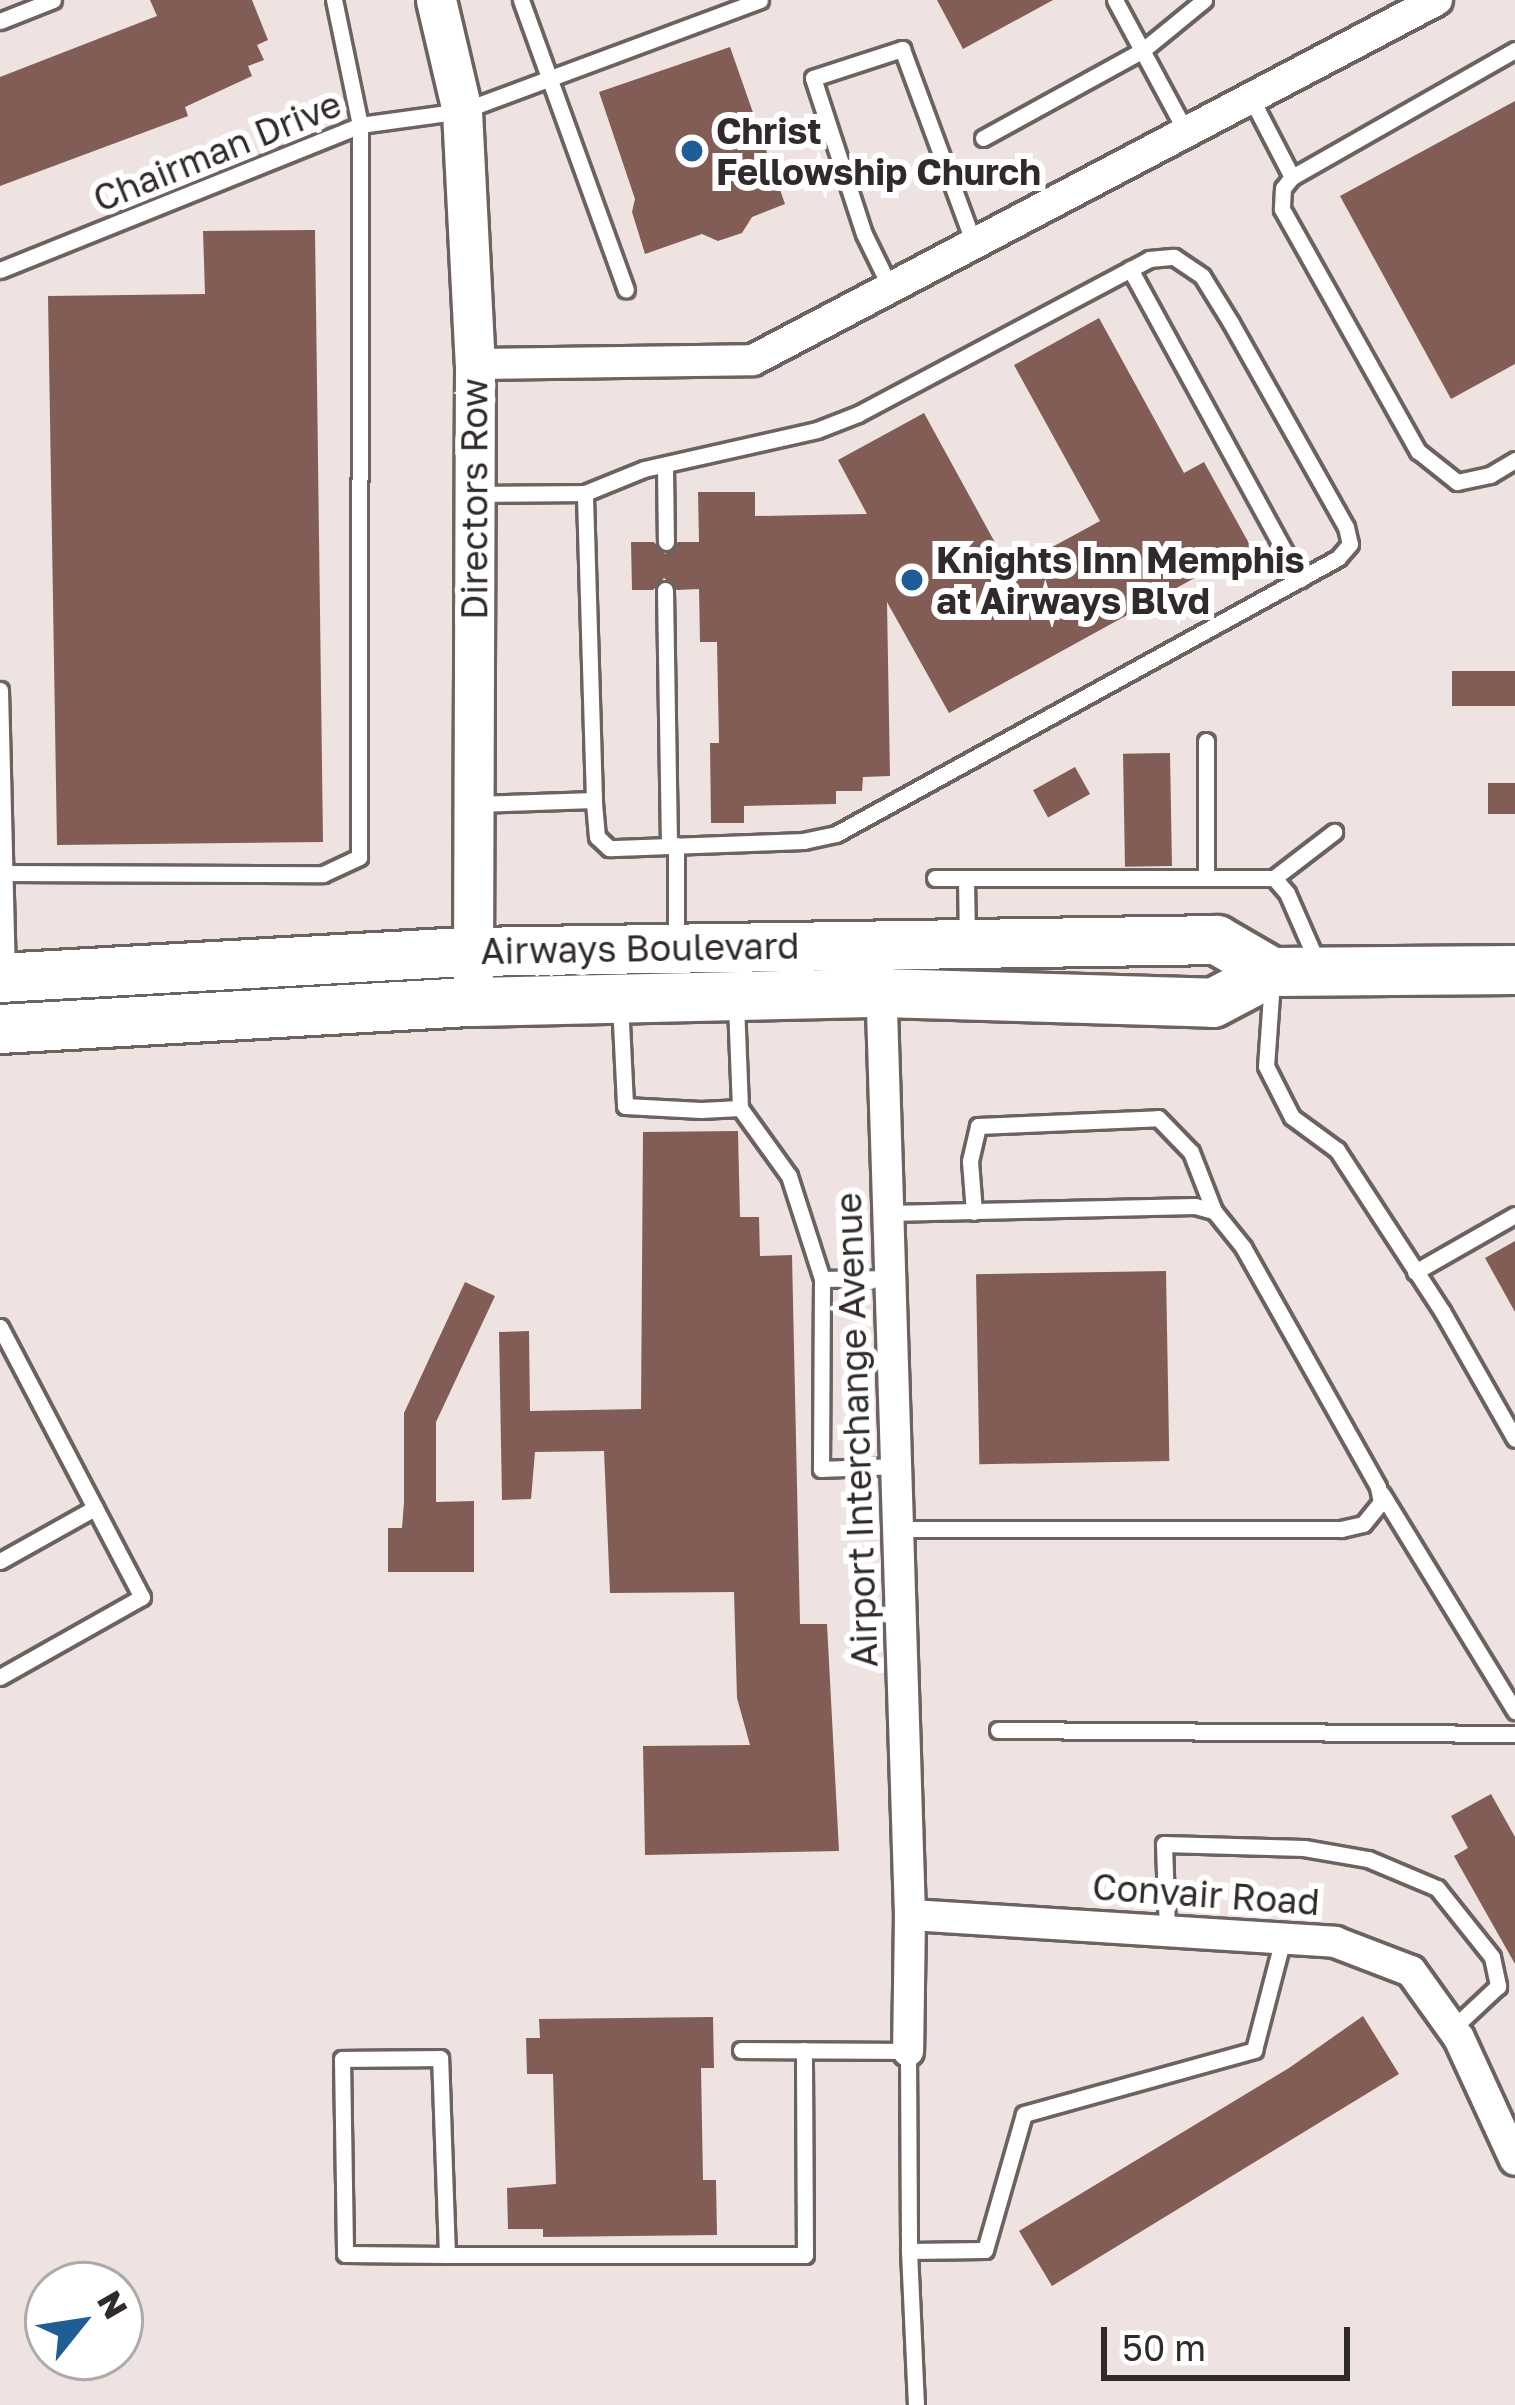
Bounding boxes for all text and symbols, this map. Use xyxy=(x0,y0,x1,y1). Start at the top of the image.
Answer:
street label: Chairman Drive xyxy=(87,82,347,220)
place label: Christ Fellowship Church xyxy=(716,108,1041,193)
marker: Christ Fellowship Church xyxy=(679,138,705,164)
street label: Directors Row xyxy=(452,378,496,620)
place label: Knights Inn Memphis at Airways Blvd xyxy=(936,537,1305,622)
marker: Knights Inn Memphis at Airways Blvd xyxy=(899,567,925,593)
street label: Airways Boulevard xyxy=(480,924,800,972)
street label: Airport Interchange Avenue xyxy=(826,1192,886,1668)
street label: Convair Road xyxy=(1091,1865,1321,1923)
north arrow xyxy=(24,2261,144,2381)
text: N xyxy=(90,2284,136,2325)
scale bar xyxy=(1107,2303,1356,2377)
text: 50 m xyxy=(1122,2326,1206,2369)

